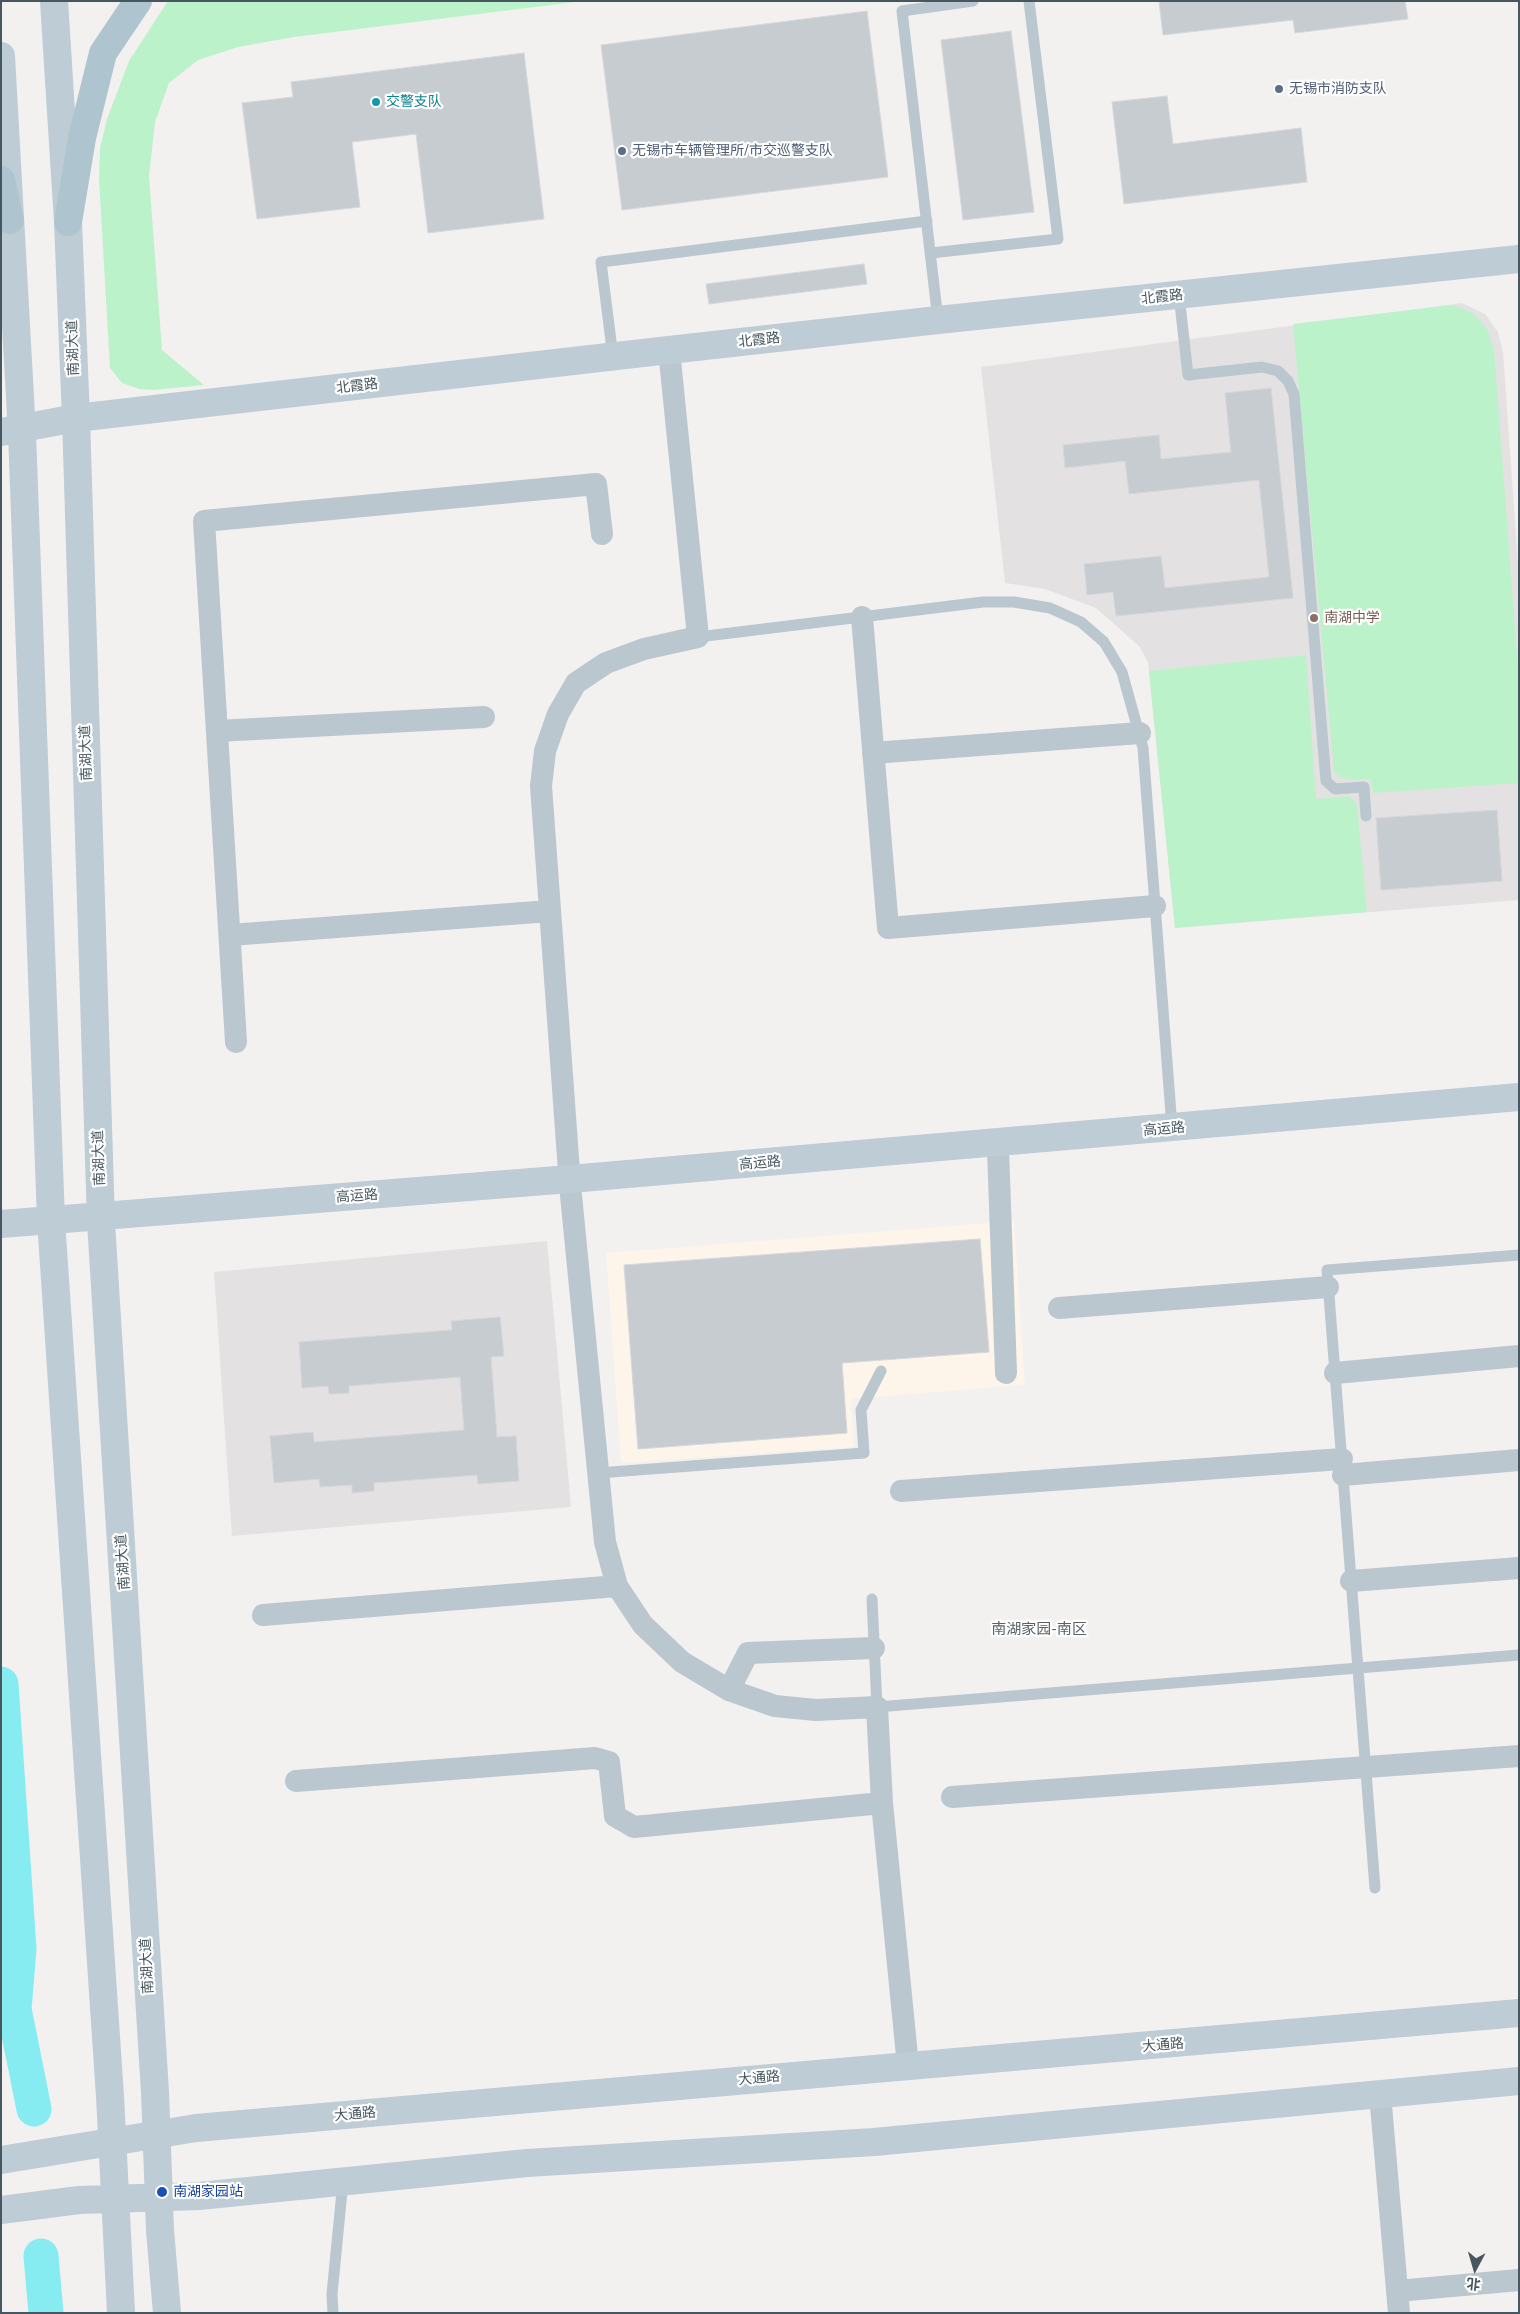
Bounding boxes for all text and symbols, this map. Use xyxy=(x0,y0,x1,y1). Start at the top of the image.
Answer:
place label: 无锡市消防支队 xyxy=(1289,81,1387,97)
marker: 无锡市消防支队 xyxy=(1273,83,1285,95)
place label: 交警支队 xyxy=(386,94,442,110)
marker: 交警支队 xyxy=(370,96,382,108)
place label: 无锡市车辆管理所/市交巡警支队 xyxy=(632,143,833,159)
marker: 无锡市车辆管理所/市交巡警支队 xyxy=(616,145,628,157)
street label: 北霞路 xyxy=(1140,286,1184,308)
street label: 南湖大道 xyxy=(64,320,82,376)
street label: 北霞路 xyxy=(737,329,781,351)
street label: 北霞路 xyxy=(335,375,379,397)
place label: 南湖中学 xyxy=(1324,610,1380,626)
marker: 南湖中学 xyxy=(1308,612,1320,624)
street label: 南湖大道 xyxy=(77,725,95,781)
street label: 高运路 xyxy=(1142,1119,1186,1139)
street label: 南湖大道 xyxy=(90,1130,108,1186)
street label: 高运路 xyxy=(738,1153,782,1173)
street label: 高运路 xyxy=(335,1186,379,1206)
street label: 南湖大道 xyxy=(113,1533,133,1591)
district label: 南湖家园-南区 xyxy=(991,1620,1087,1638)
street label: 南湖大道 xyxy=(137,1938,157,1994)
street label: 大通路 xyxy=(1141,2035,1185,2055)
street label: 大通路 xyxy=(737,2068,781,2088)
street label: 大通路 xyxy=(333,2104,377,2124)
place label: 南湖家园站 xyxy=(173,2184,243,2200)
marker: 南湖家园站 xyxy=(155,2185,169,2199)
north arrow xyxy=(1450,2244,1500,2294)
text: 北 xyxy=(1466,2275,1481,2293)

